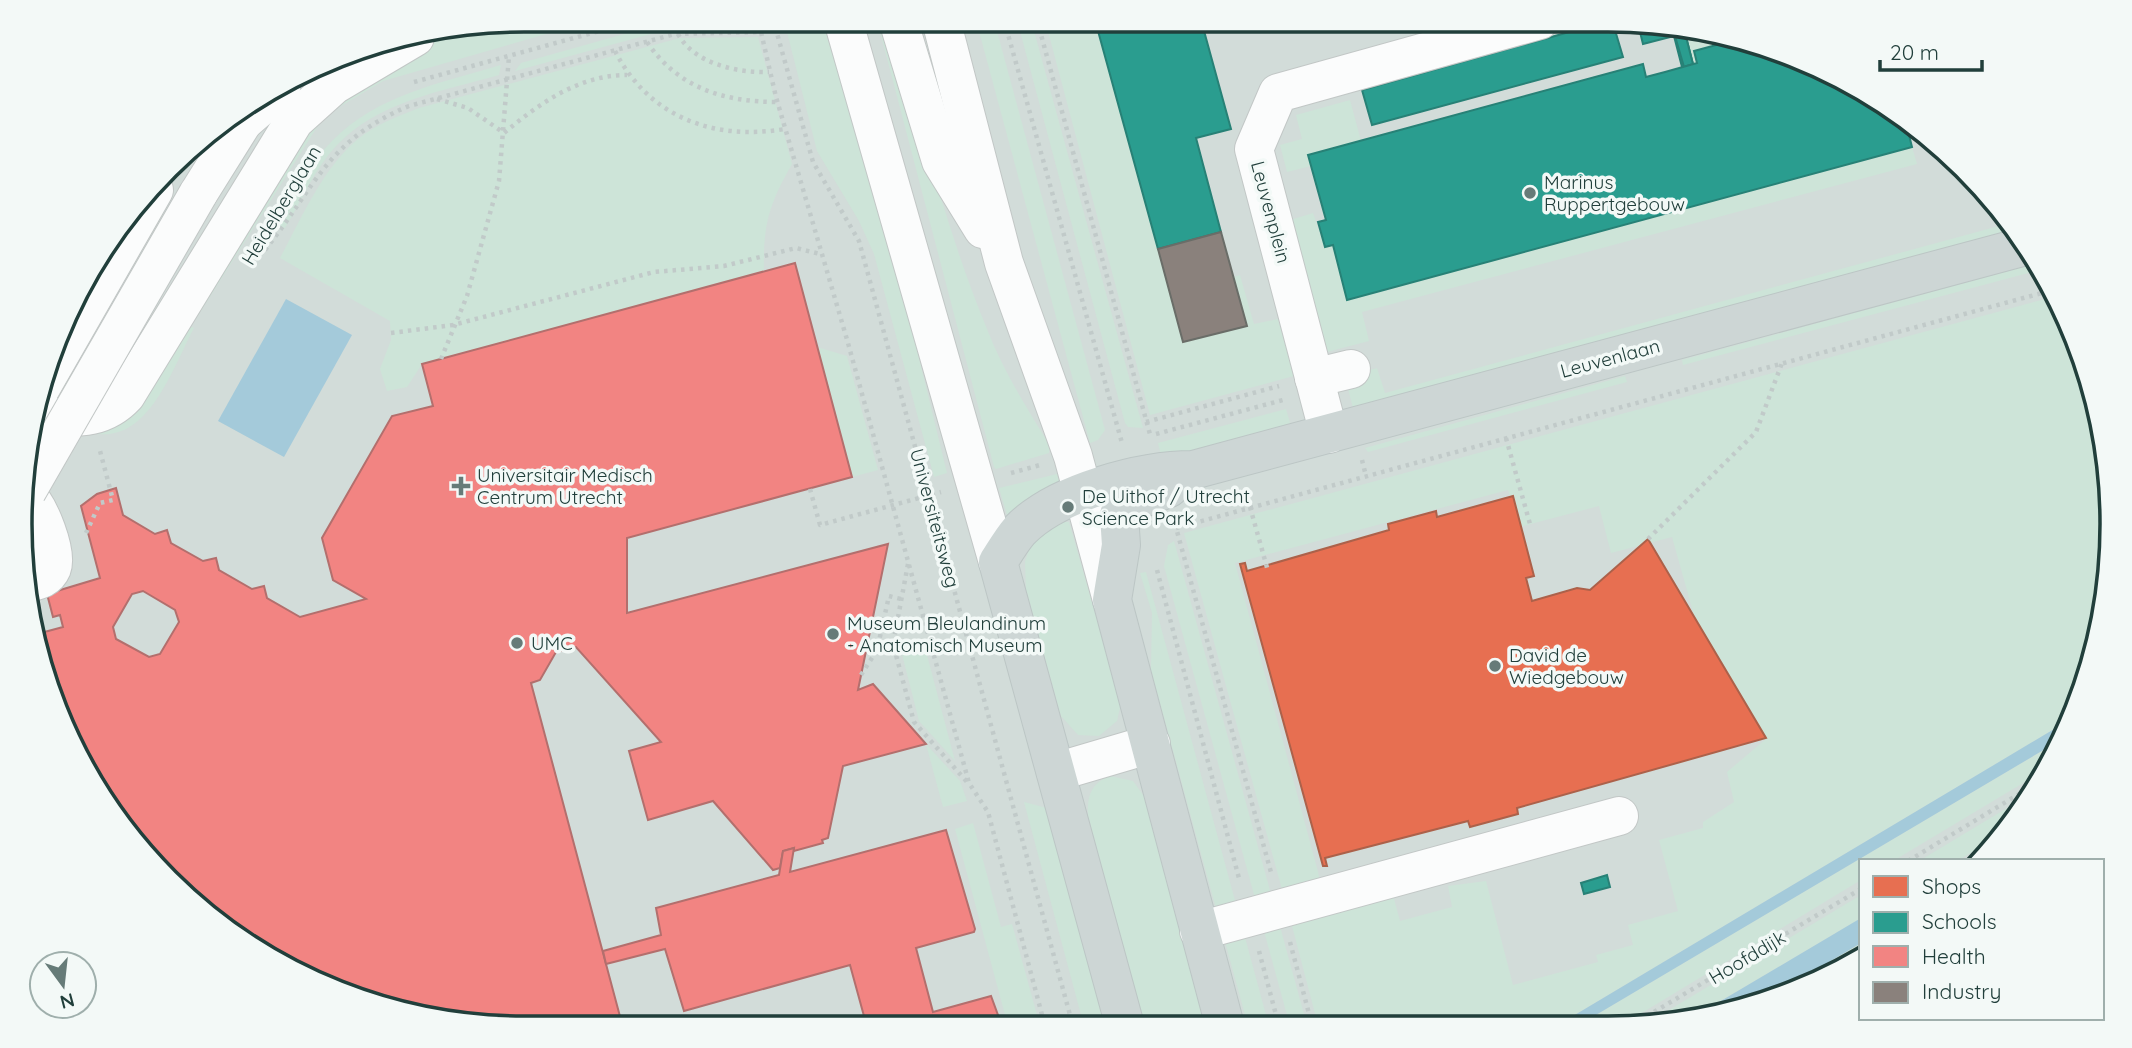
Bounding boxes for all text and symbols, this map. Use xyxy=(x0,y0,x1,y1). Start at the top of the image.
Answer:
scale bar xyxy=(1880,28,1982,72)
text: 20 m xyxy=(1890,39,1939,65)
street label: Heidelberglaan xyxy=(236,141,326,269)
street label: Leuvenplein xyxy=(1246,158,1296,266)
place label: Marinus Ruppertgebouw xyxy=(1544,170,1685,216)
marker: Marinus Ruppertgebouw xyxy=(1522,185,1538,201)
street label: Leuvenlaan xyxy=(1558,333,1662,383)
street label: Universiteitsweg xyxy=(905,446,965,590)
place label: Universitair Medisch Centrum Utrecht xyxy=(477,463,653,509)
marker: Universitair Medisch Centrum Utrecht xyxy=(451,476,471,496)
place label: De Uithof / Utrecht Science Park xyxy=(1082,484,1250,530)
marker: De Uithof / Utrecht Science Park xyxy=(1060,499,1076,515)
place label: Museum Bleulandinum - Anatomisch Museum xyxy=(847,611,1046,657)
marker: Museum Bleulandinum - Anatomisch Museum xyxy=(825,626,841,642)
place label: UMC xyxy=(531,631,573,655)
marker: UMC xyxy=(509,635,525,651)
place label: David de Wiedgebouw xyxy=(1509,643,1624,689)
marker: David de Wiedgebouw xyxy=(1487,658,1503,674)
legend xyxy=(1859,859,2104,1020)
text: Shops xyxy=(1922,873,1981,899)
text: Schools xyxy=(1922,908,1997,934)
street label: Hoofddijk xyxy=(1704,925,1790,989)
text: Health xyxy=(1922,943,1986,969)
north arrow xyxy=(28,950,98,1020)
text: Industry xyxy=(1922,978,2001,1004)
text: N xyxy=(58,988,77,1015)

